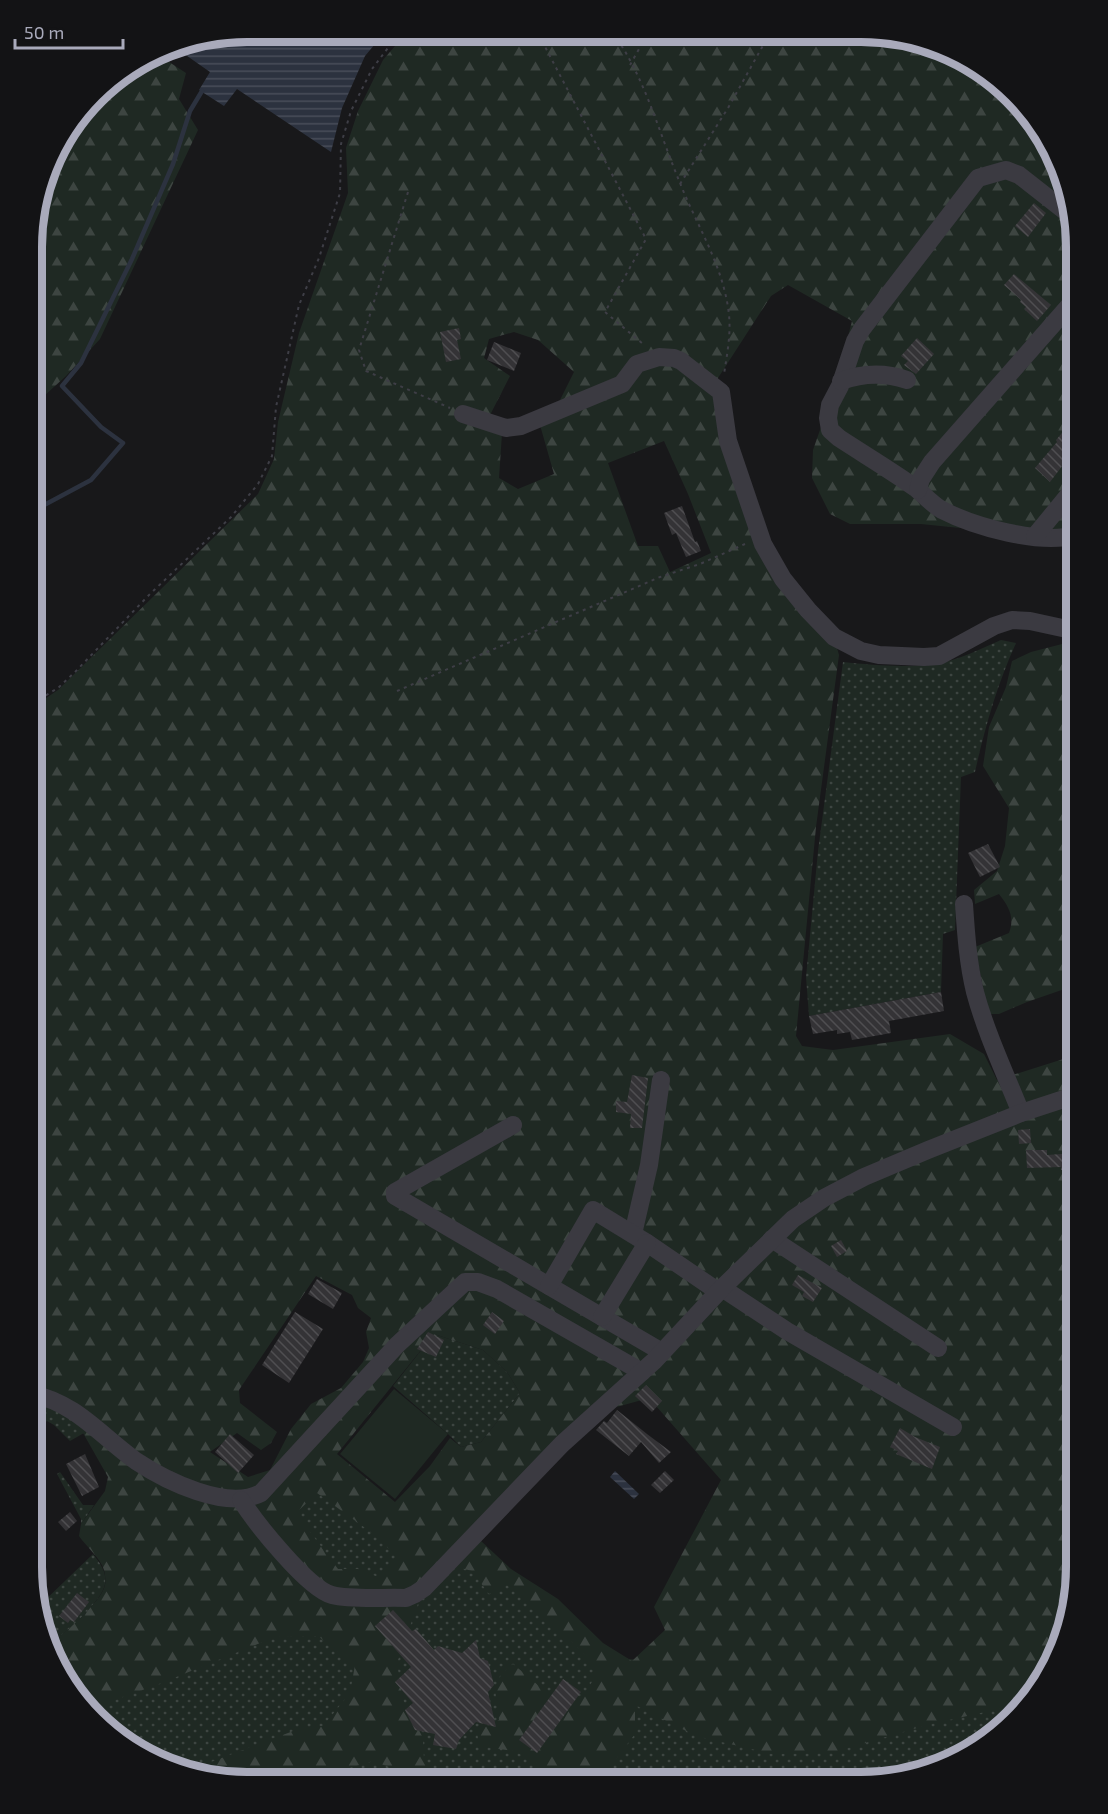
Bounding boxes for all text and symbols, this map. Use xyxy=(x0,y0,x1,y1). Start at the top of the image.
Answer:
scale bar xyxy=(15,12,123,50)
text: 50 m xyxy=(24,21,64,43)

